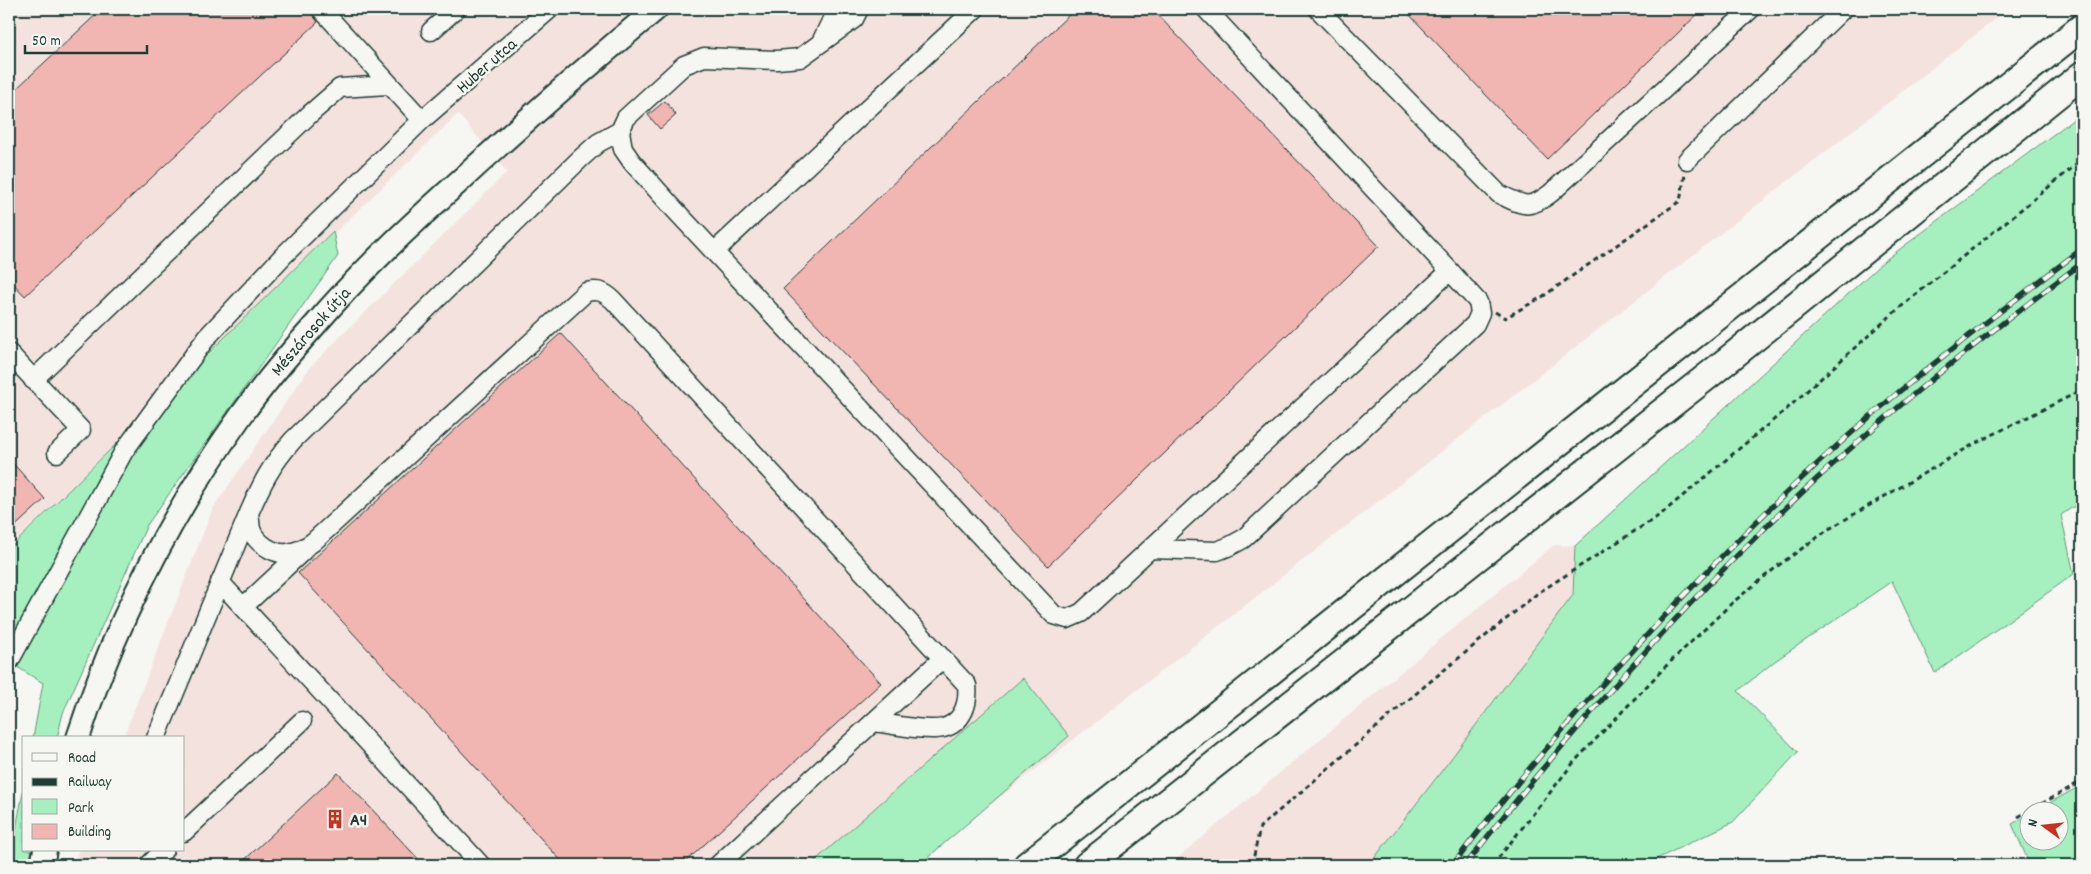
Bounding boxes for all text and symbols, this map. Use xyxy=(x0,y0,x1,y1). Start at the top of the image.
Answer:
scale bar xyxy=(25,22,148,54)
text: 50 m xyxy=(32,31,61,53)
street label: Huber utca xyxy=(452,33,524,100)
street label: Mészárosok útja xyxy=(266,282,358,383)
legend xyxy=(22,736,185,852)
text: Road xyxy=(68,748,96,770)
text: Railway xyxy=(68,772,112,794)
text: Park xyxy=(68,798,94,820)
north arrow xyxy=(2018,802,2068,852)
building icon: A4 xyxy=(324,808,346,830)
place label: A4 xyxy=(350,809,367,834)
text: N xyxy=(2023,817,2044,829)
text: Building xyxy=(68,822,111,844)

